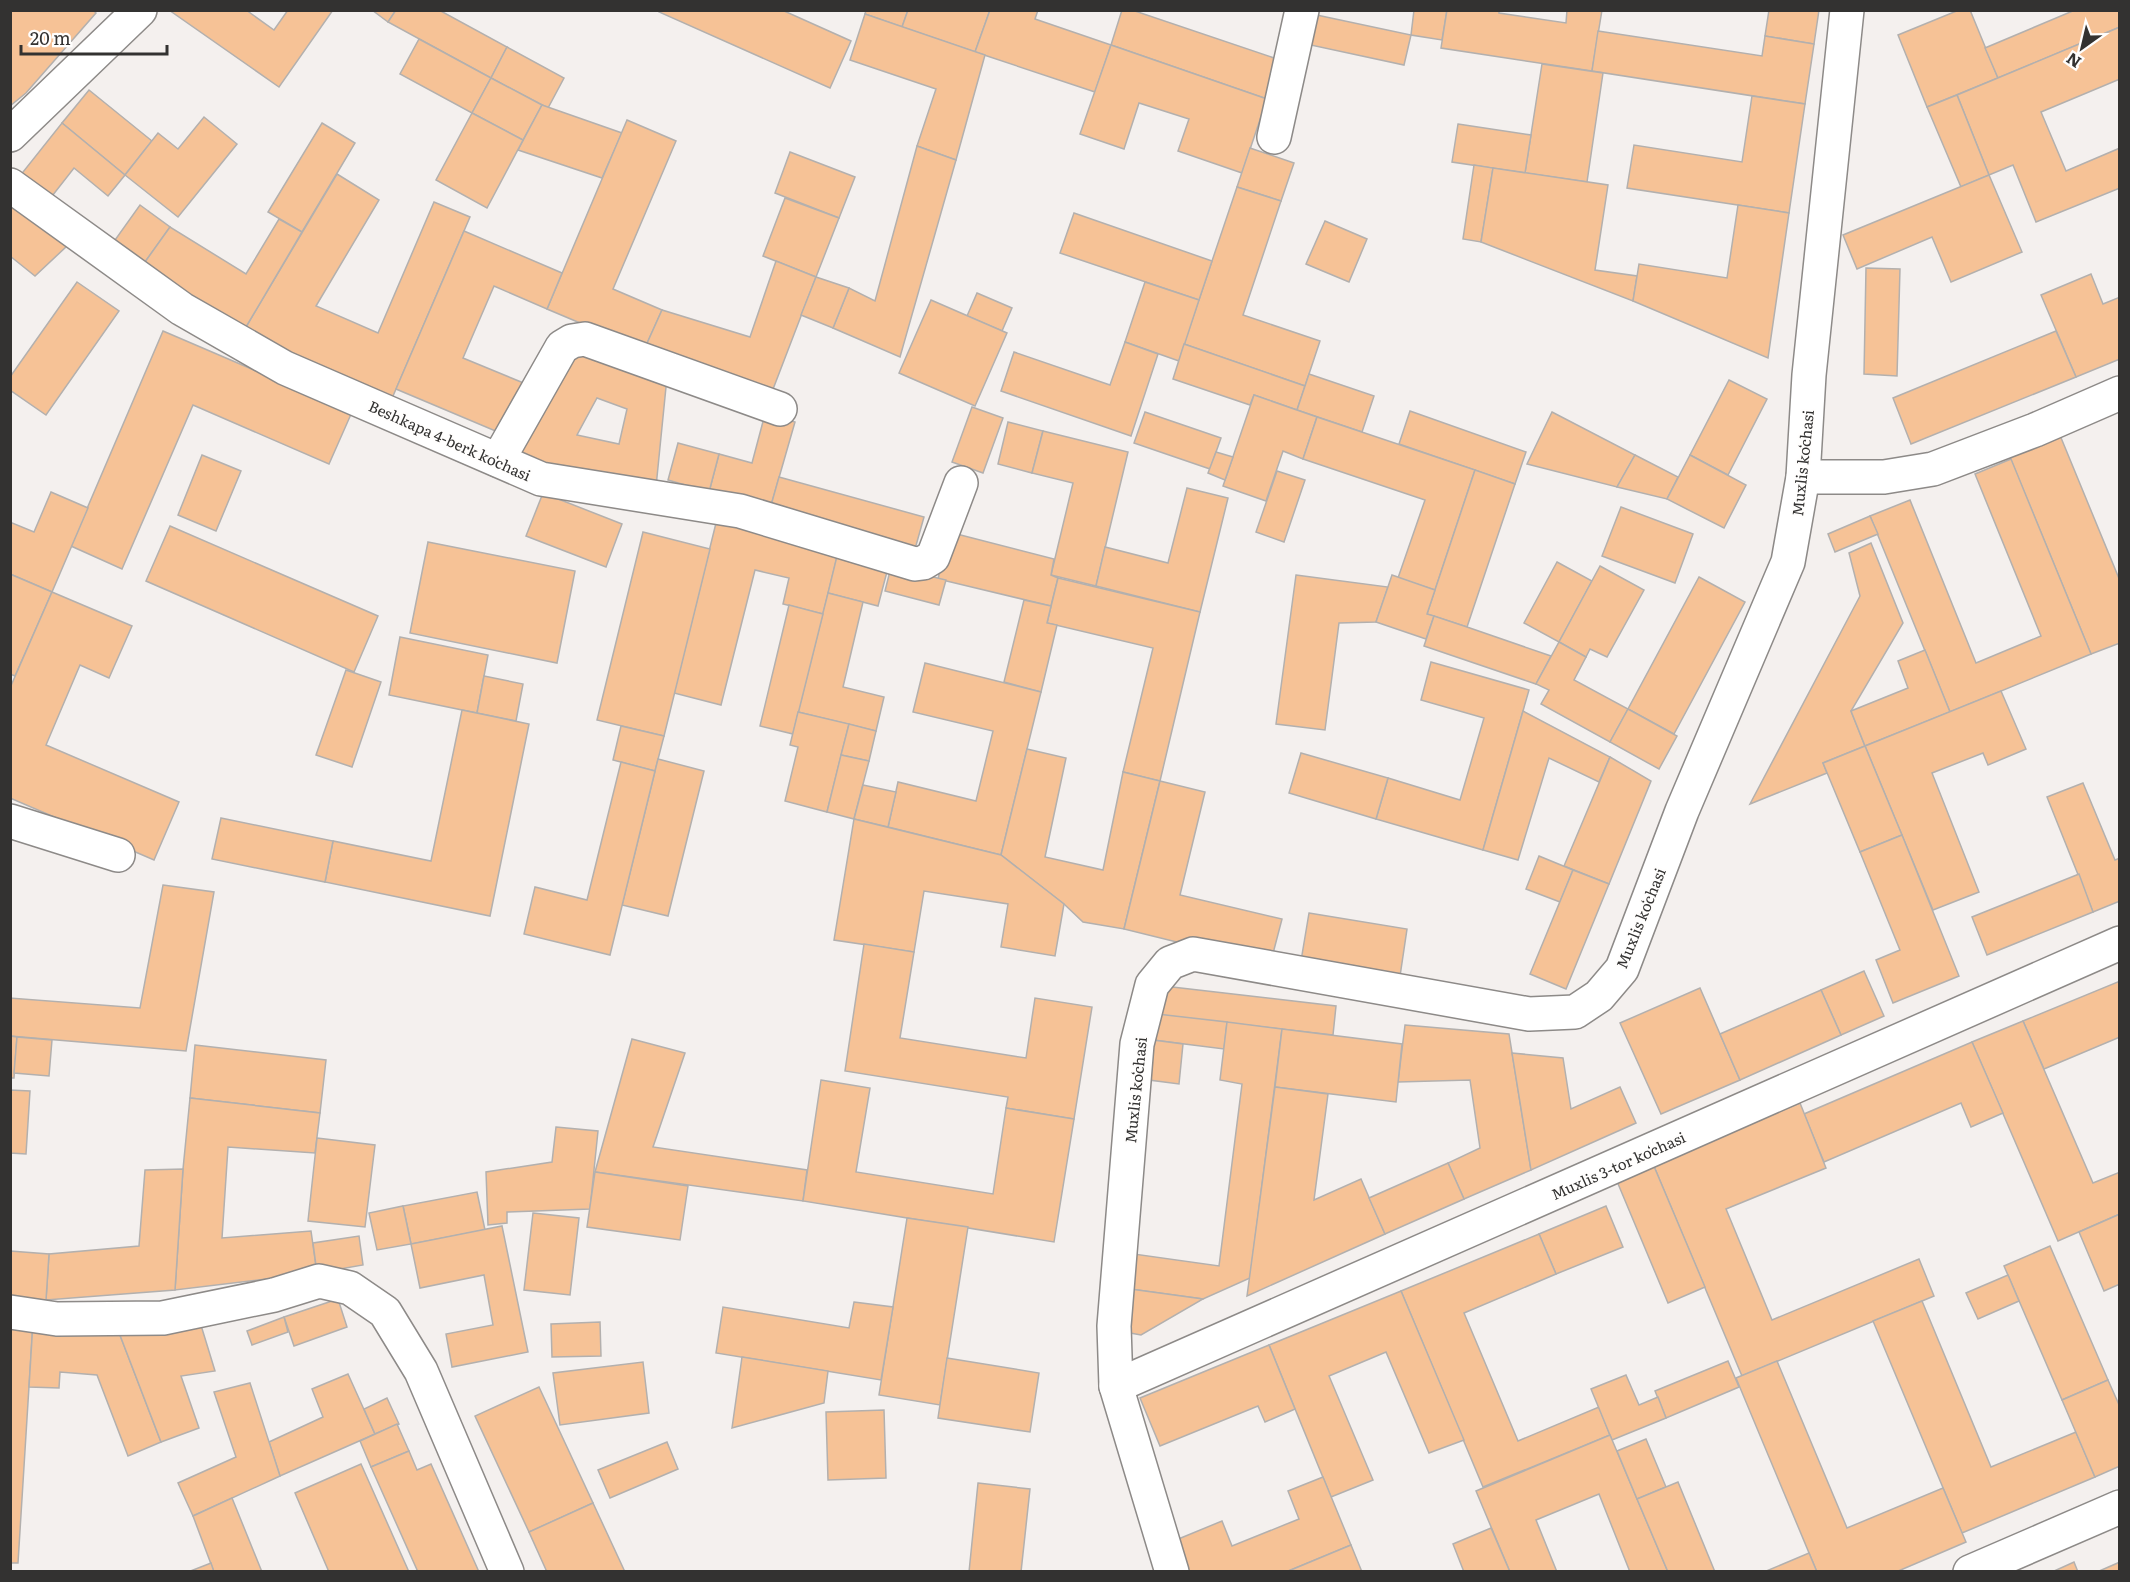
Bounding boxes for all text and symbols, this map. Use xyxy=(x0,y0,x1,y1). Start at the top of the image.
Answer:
scale bar xyxy=(21,18,166,56)
north arrow xyxy=(2052,18,2112,78)
text: 20 m xyxy=(30,24,71,51)
text: N xyxy=(2061,48,2085,75)
street label: Beshkapa 4-berk koʻchasi xyxy=(365,394,535,486)
street label: Muxlis koʻchasi xyxy=(1785,409,1819,517)
street label: Muxlis koʻchasi xyxy=(1609,864,1671,972)
street label: Muxlis koʻchasi xyxy=(1118,1036,1152,1144)
street label: Muxlis 3-tor koʻchasi xyxy=(1547,1125,1689,1205)

